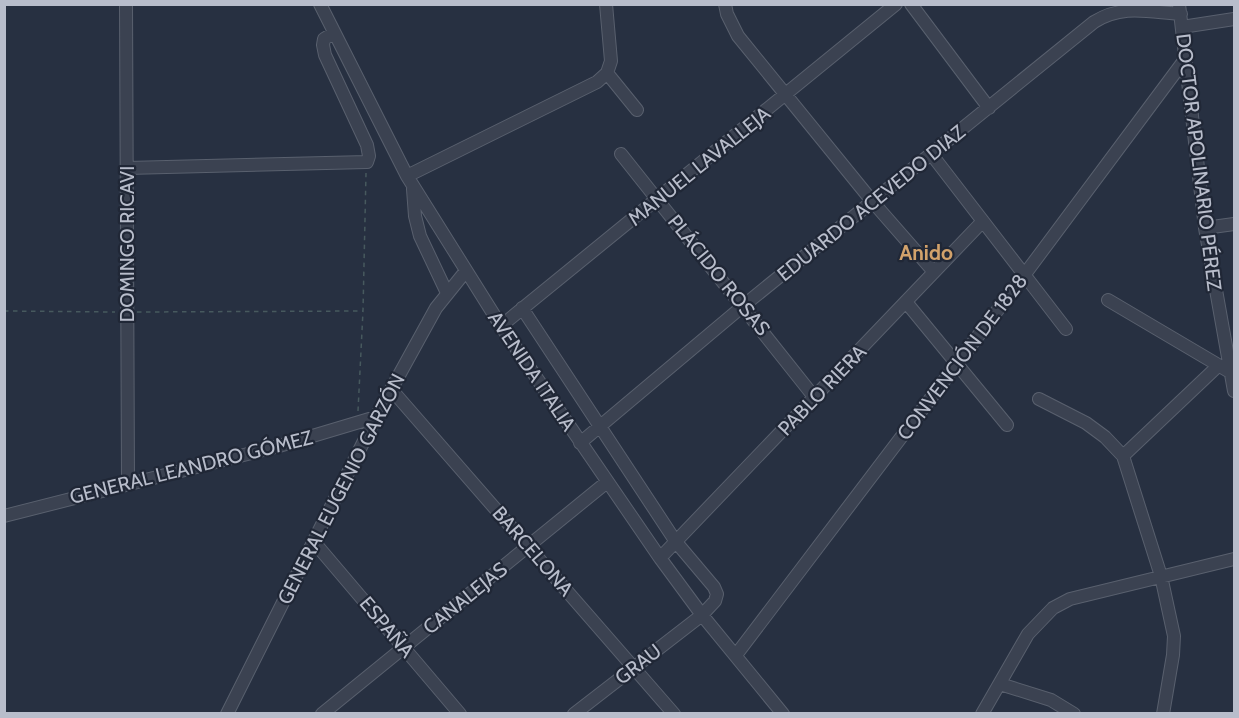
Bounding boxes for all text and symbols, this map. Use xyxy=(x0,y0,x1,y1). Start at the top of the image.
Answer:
street label: DOCTOR APOLINARIO PÉREZ xyxy=(1171,32,1227,292)
street label: MANUEL LAVALLEJA xyxy=(623,101,776,231)
street label: EDUARDO ACEVEDO DIAZ xyxy=(772,120,970,286)
street label: DOMINGO RICAVI xyxy=(115,166,139,322)
street label: PLÁCIDO ROSAS xyxy=(663,210,775,341)
district label: Anido xyxy=(899,240,953,265)
street label: CONVENCIÓN DE 1828 xyxy=(892,269,1032,445)
street label: AVENIDA ITALIA xyxy=(483,307,581,436)
street label: PABLO RIERA xyxy=(773,339,872,440)
street label: GENERAL EUGENIO GARZÓN xyxy=(272,370,410,608)
street label: GENERAL LEANDRO GÓMEZ xyxy=(67,425,315,509)
street label: BARCELONA xyxy=(488,501,579,601)
street label: CANALEJAS xyxy=(418,557,512,639)
street label: ESPAÑA xyxy=(355,592,420,663)
street label: GRAU xyxy=(610,639,666,689)

